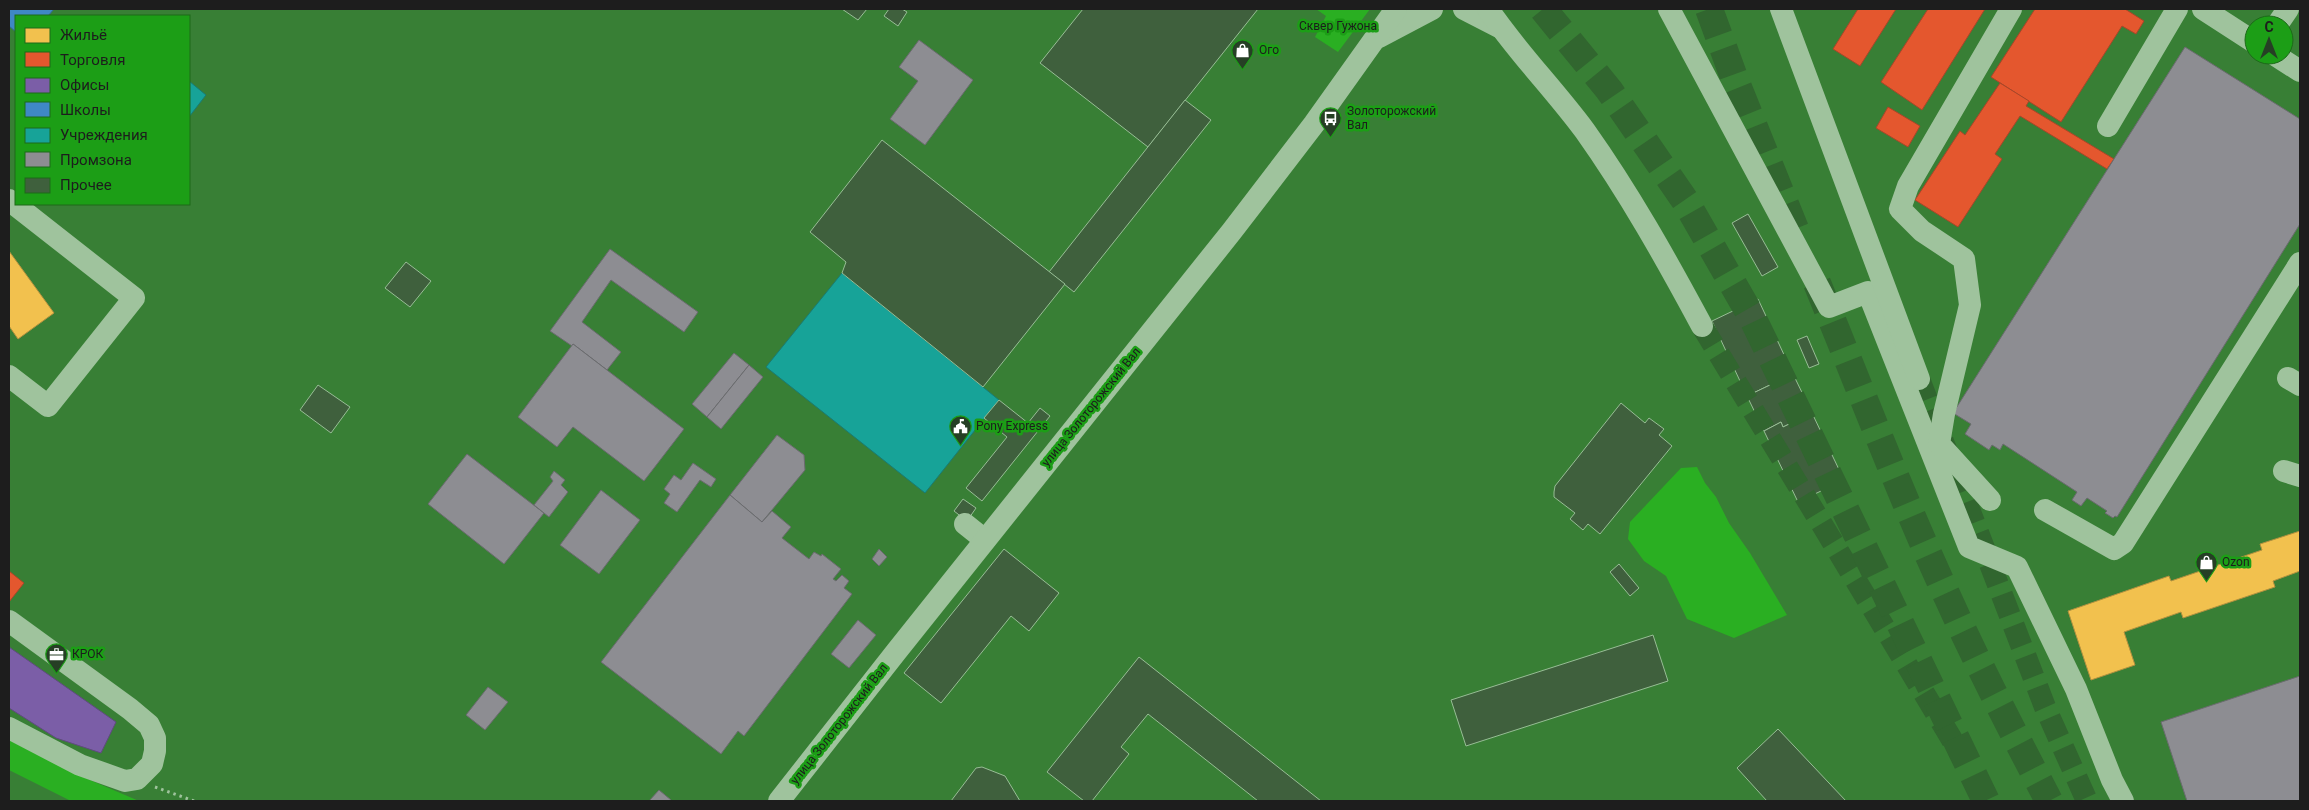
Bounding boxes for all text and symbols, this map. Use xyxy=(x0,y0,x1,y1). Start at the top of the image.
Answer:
legend xyxy=(15,15,190,205)
north arrow xyxy=(2244,15,2294,65)
park label: Сквер Гужона xyxy=(1299,19,1377,33)
text: С xyxy=(2264,19,2274,35)
text: Жильё xyxy=(60,26,107,44)
shop icon: Ого xyxy=(1231,38,1255,69)
place label: Ого xyxy=(1259,43,1279,57)
text: Торговля xyxy=(60,51,125,69)
text: Офисы xyxy=(60,76,109,94)
text: Школы xyxy=(60,101,111,119)
place label: Золоторожский Вал xyxy=(1347,104,1436,132)
bus stop icon: Золоторожский Вал xyxy=(1319,106,1343,137)
text: Учреждения xyxy=(60,126,148,144)
text: Промзона xyxy=(60,151,132,169)
text: Прочее xyxy=(60,176,112,194)
street label: улица Золоторожский Вал xyxy=(1039,345,1143,469)
public building icon: Pony Express xyxy=(948,414,972,445)
place label: Pony Express xyxy=(976,419,1048,433)
shop icon: Ozon xyxy=(2194,550,2218,581)
place label: Ozon xyxy=(2222,555,2250,569)
office icon: КРОК xyxy=(44,642,68,673)
place label: КРОК xyxy=(72,647,104,661)
street label: улица Золоторожский Вал xyxy=(788,661,890,787)

